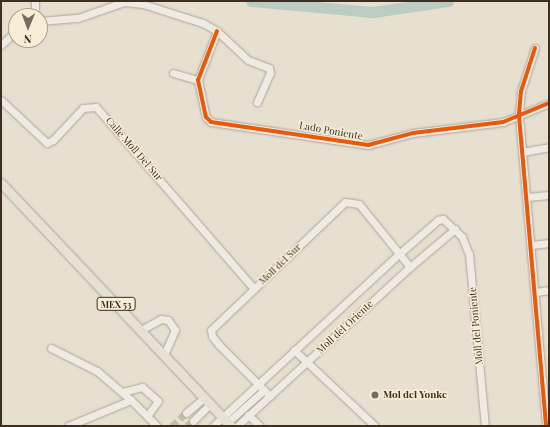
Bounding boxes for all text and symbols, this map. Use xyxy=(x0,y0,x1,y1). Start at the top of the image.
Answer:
north arrow xyxy=(8,8,48,48)
text: N xyxy=(24,32,32,47)
street label: Calle Moll Del Sur xyxy=(103,115,165,183)
street label: Lado Poniente xyxy=(298,120,364,142)
street label: Moll del Sur xyxy=(256,241,304,287)
street label: Moll del Poniente xyxy=(467,287,485,365)
road number: MEX 53 xyxy=(96,297,136,311)
street label: Moll del Oriente xyxy=(314,298,376,356)
place label: Mol del Yonke xyxy=(383,389,447,401)
marker: Mol del Yonke xyxy=(370,390,380,400)

